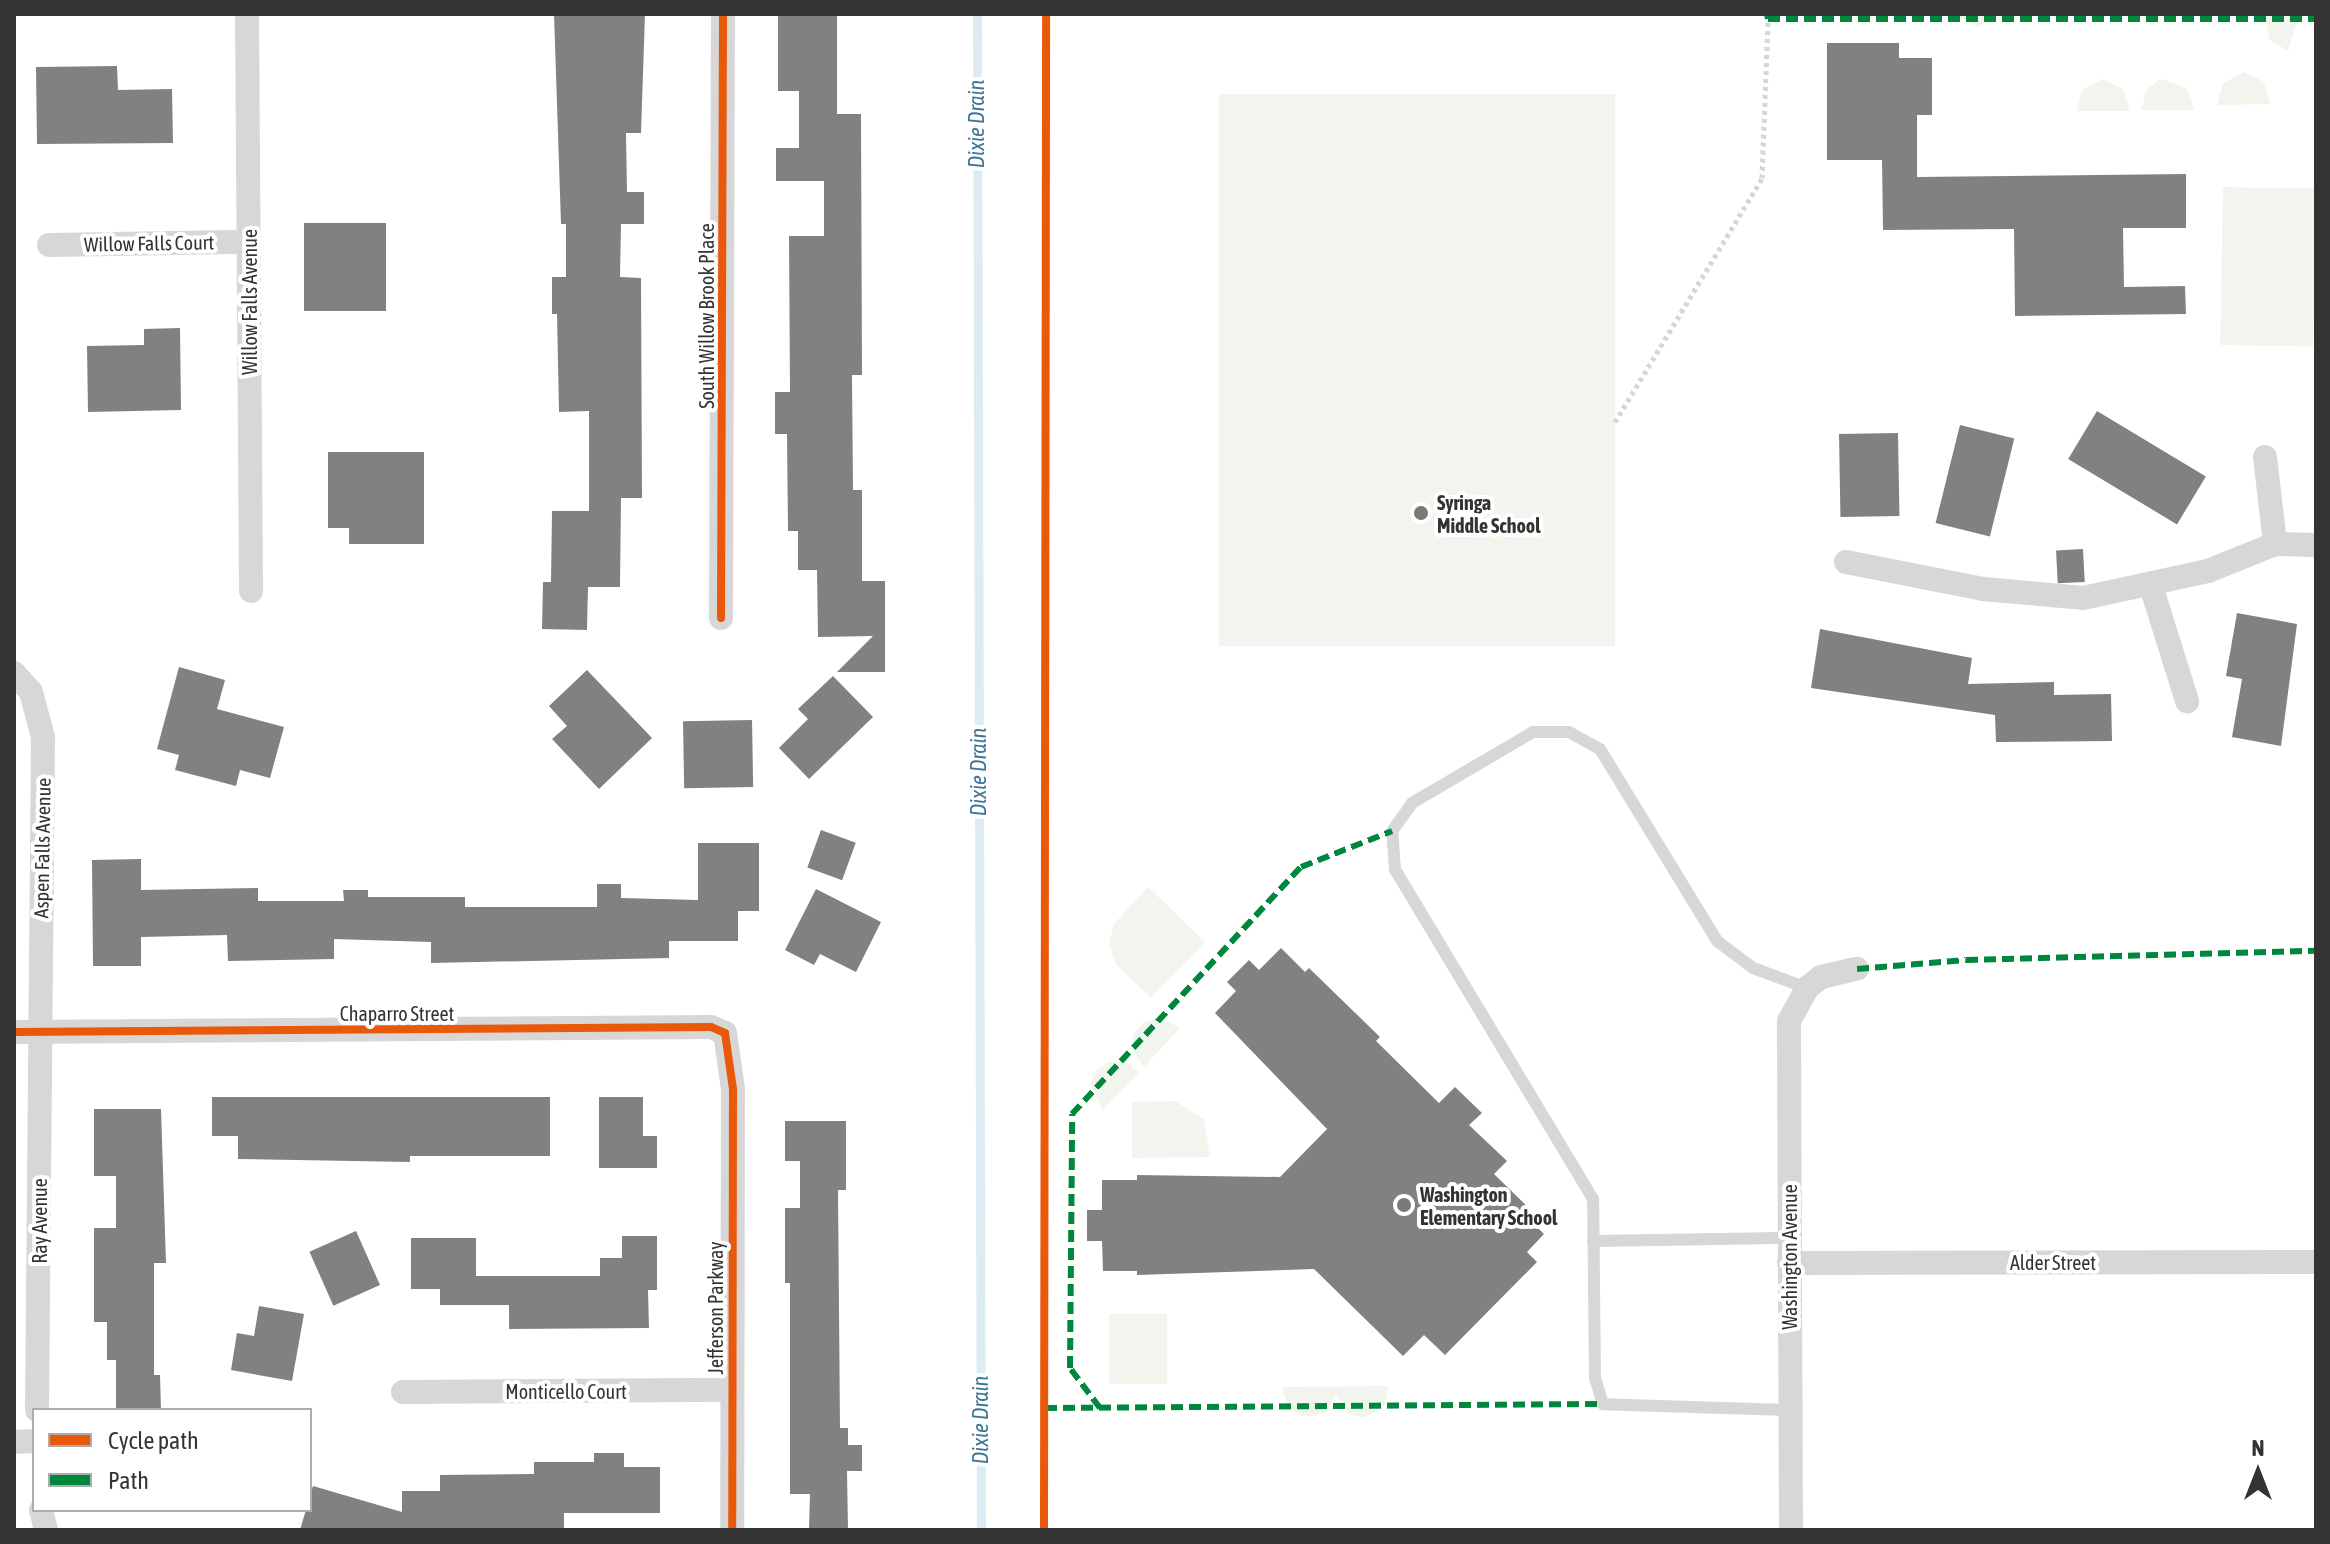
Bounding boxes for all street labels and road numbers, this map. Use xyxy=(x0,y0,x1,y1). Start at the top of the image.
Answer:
street label: South Willow Brook Place xyxy=(694,223,718,409)
street label: Willow Falls Avenue xyxy=(237,229,261,375)
street label: Willow Falls Court xyxy=(84,230,214,256)
street label: Aspen Falls Avenue xyxy=(29,778,55,918)
street label: Chaparro Street xyxy=(340,1001,454,1025)
street label: Ray Avenue xyxy=(27,1178,51,1264)
street label: Washington Avenue xyxy=(1777,1184,1801,1330)
street label: Jefferson Parkway xyxy=(703,1242,727,1374)
street label: Alder Street xyxy=(2010,1250,2096,1274)
street label: Monticello Court xyxy=(505,1379,627,1403)

